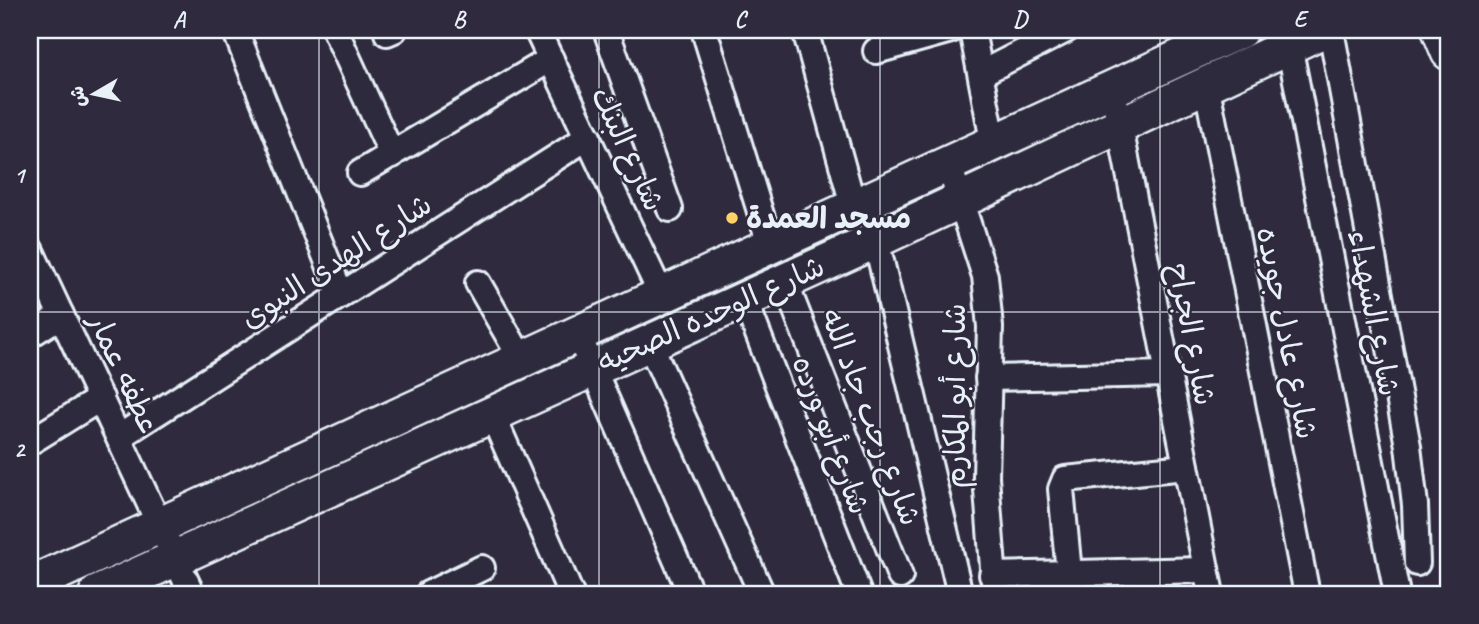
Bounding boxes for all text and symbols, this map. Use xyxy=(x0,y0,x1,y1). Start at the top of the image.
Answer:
text: A xyxy=(173,5,187,34)
text: B xyxy=(453,5,467,34)
text: C xyxy=(735,5,749,34)
text: D xyxy=(1013,5,1029,34)
text: E xyxy=(1294,5,1310,34)
north arrow xyxy=(60,60,130,130)
street label: شارع البنك xyxy=(581,81,673,218)
text: ش xyxy=(65,84,92,109)
text: 1 xyxy=(14,161,27,190)
street label: شارع الهدى النبوى xyxy=(233,185,440,339)
place label: مسجد العمدة xyxy=(746,199,911,237)
marker: مسجد العمدة xyxy=(724,210,740,226)
street label: شارع عادل جويده xyxy=(1246,224,1326,443)
street label: شارع الشهداء xyxy=(1337,227,1409,400)
street label: شارع الوحده الصحيه xyxy=(592,247,831,383)
street label: شارع الجراح xyxy=(1158,259,1224,409)
street label: شارع رجب جاد الله xyxy=(810,303,930,532)
street label: شارع أبو المكارم xyxy=(936,303,977,489)
street label: عطفه عمار xyxy=(79,306,169,440)
street label: شارع أبو ورده xyxy=(782,350,879,520)
text: 2 xyxy=(14,435,27,464)

